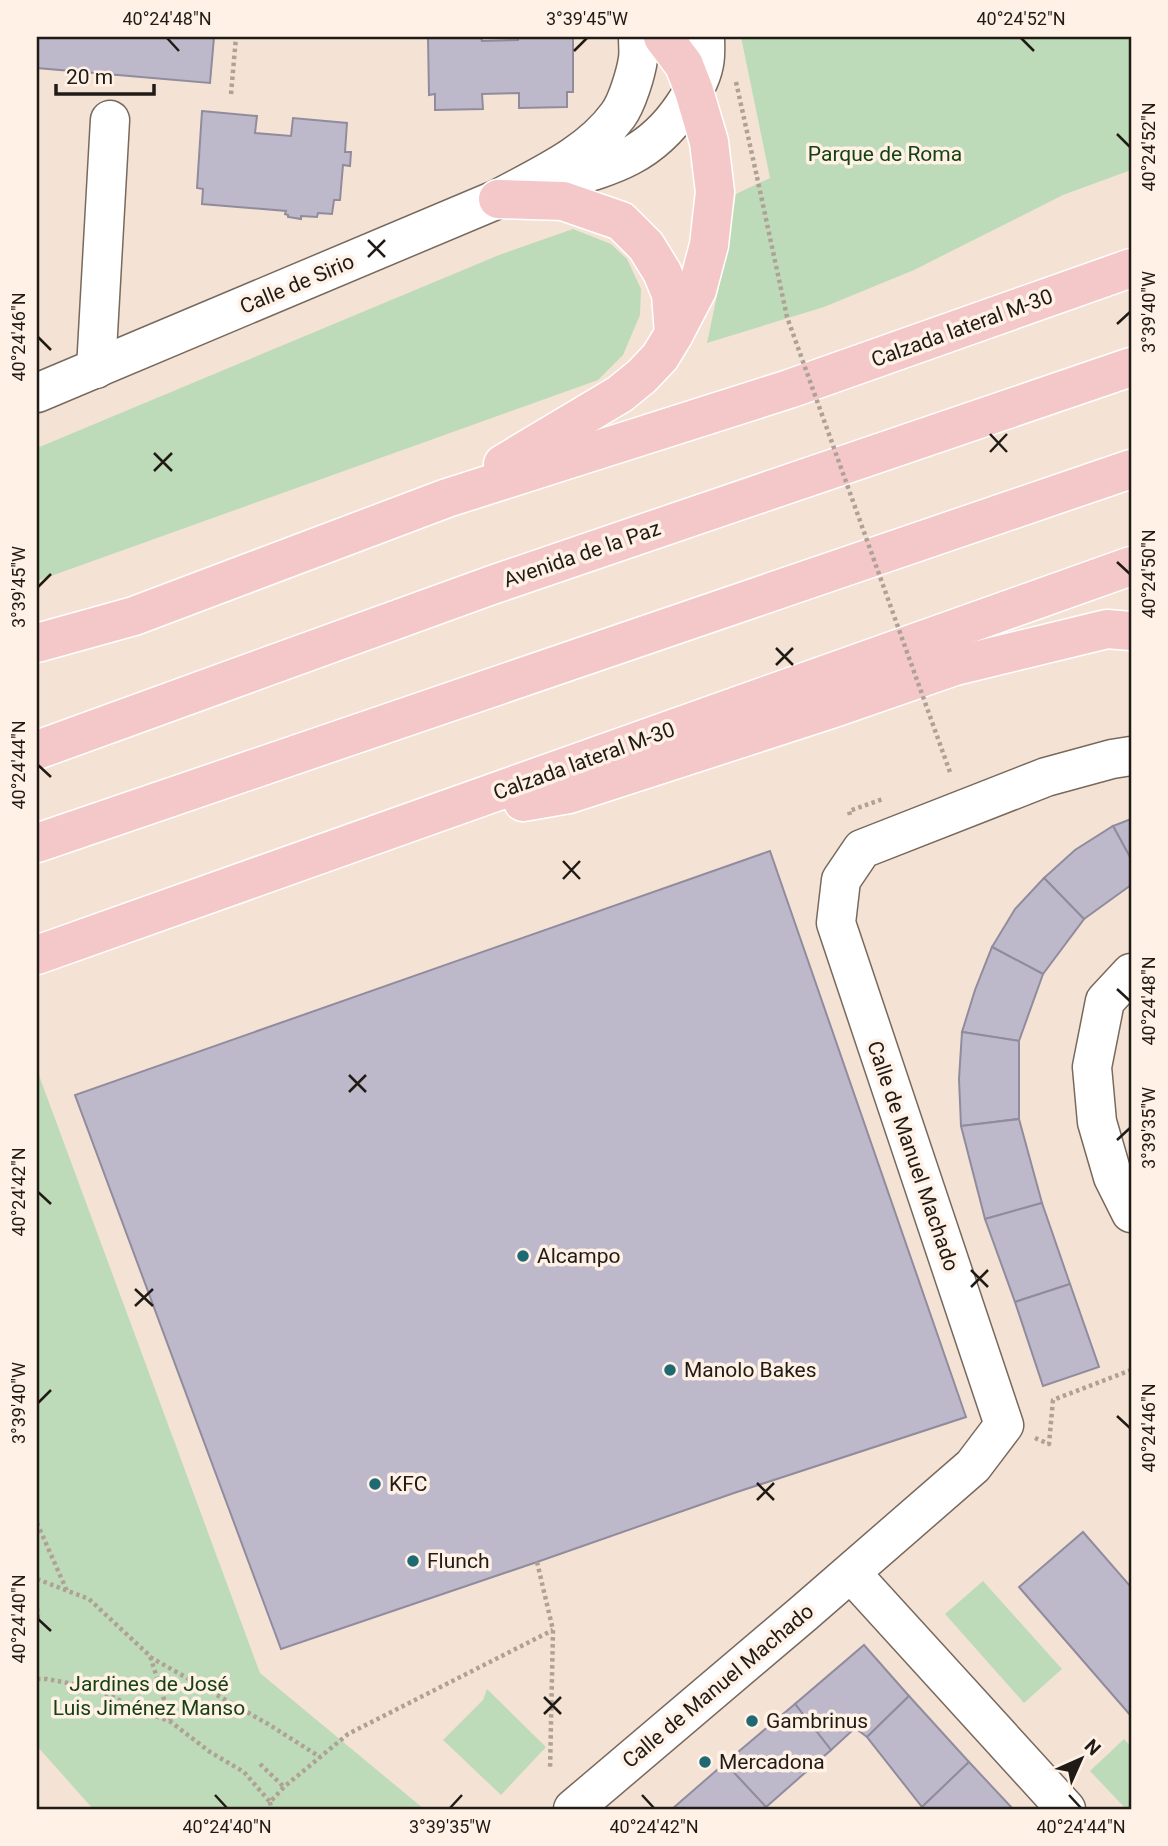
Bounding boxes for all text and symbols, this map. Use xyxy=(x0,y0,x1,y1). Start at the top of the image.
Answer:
text: 40°24'48"N xyxy=(122,8,212,29)
text: 3°39'45"W xyxy=(546,8,628,29)
text: 40°24'52"N xyxy=(976,8,1066,29)
scale bar xyxy=(56,52,154,96)
text: 20 m xyxy=(66,65,113,89)
text: 40°24'52"N xyxy=(1138,102,1159,192)
park label: Parque de Roma xyxy=(808,142,962,166)
street label: Calle de Sirio xyxy=(236,249,358,319)
text: 3°39'40"W xyxy=(1138,271,1159,353)
street label: Calzada lateral M-30 xyxy=(868,284,1056,372)
text: 40°24'46"N xyxy=(8,292,29,382)
street label: Avenida de la Paz xyxy=(500,516,664,592)
text: 40°24'50"N xyxy=(1138,529,1159,619)
text: 3°39'45"W xyxy=(8,546,29,628)
street label: Calzada lateral M-30 xyxy=(490,717,678,805)
text: 40°24'44"N xyxy=(8,720,29,810)
text: 40°24'48"N xyxy=(1138,956,1159,1046)
street label: Calle de Manuel Machado xyxy=(862,1038,964,1274)
text: 3°39'35"W xyxy=(1138,1087,1159,1169)
text: 40°24'42"N xyxy=(8,1147,29,1237)
place label: Alcampo xyxy=(537,1244,620,1268)
marker: Alcampo xyxy=(515,1248,531,1264)
place label: Manolo Bakes xyxy=(684,1358,817,1382)
text: 3°39'40"W xyxy=(8,1362,29,1444)
marker: Manolo Bakes xyxy=(662,1362,678,1378)
text: 40°24'46"N xyxy=(1138,1383,1159,1473)
place label: KFC xyxy=(389,1472,427,1496)
marker: KFC xyxy=(367,1476,383,1492)
place label: Flunch xyxy=(427,1549,489,1573)
marker: Flunch xyxy=(405,1553,421,1569)
text: 40°24'40"N xyxy=(8,1574,29,1664)
street label: Calle de Manuel Machado xyxy=(618,1599,818,1773)
park label: Jardines de José Luis Jiménez Manso xyxy=(53,1672,245,1720)
place label: Gambrinus xyxy=(766,1709,868,1733)
marker: Gambrinus xyxy=(744,1713,760,1729)
north arrow xyxy=(1046,1724,1116,1794)
text: N xyxy=(1080,1734,1106,1760)
place label: Mercadona xyxy=(719,1750,825,1774)
marker: Mercadona xyxy=(697,1754,713,1770)
text: 40°24'40"N xyxy=(182,1816,272,1837)
text: 3°39'35"W xyxy=(409,1816,491,1837)
text: 40°24'42"N xyxy=(609,1816,699,1837)
text: 40°24'44"N xyxy=(1036,1816,1126,1837)

